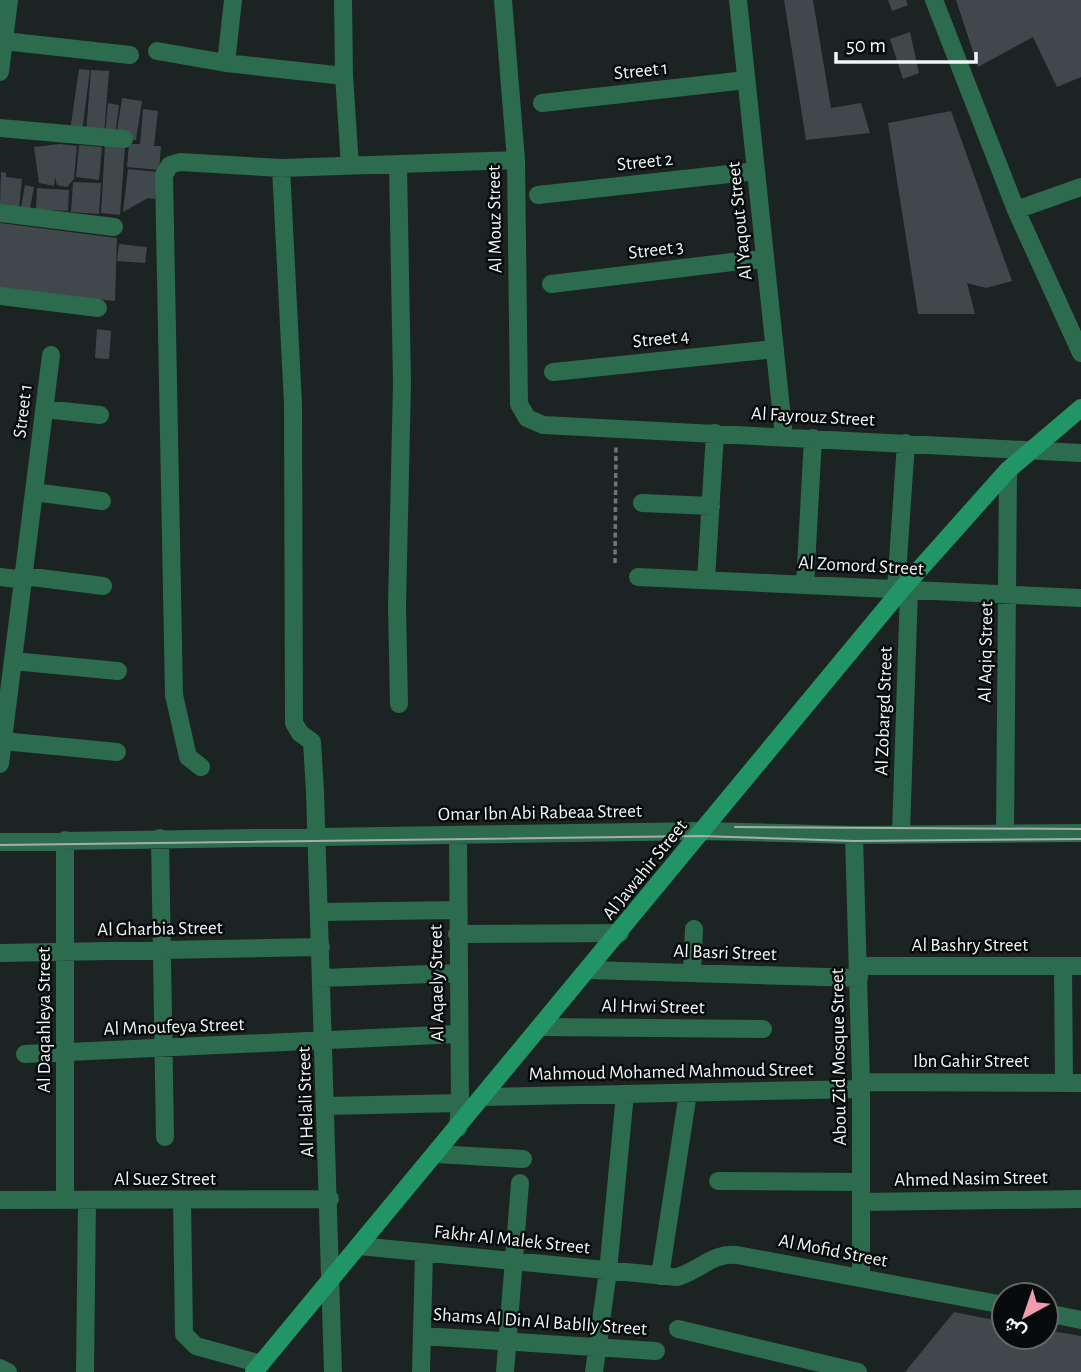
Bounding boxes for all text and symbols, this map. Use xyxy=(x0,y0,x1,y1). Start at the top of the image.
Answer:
scale bar xyxy=(836,21,976,65)
text: 50 m xyxy=(846,35,886,56)
street label: Street 1 xyxy=(613,59,669,83)
street label: Street 2 xyxy=(616,150,674,174)
street label: Al Yaqout Street xyxy=(724,161,756,281)
street label: Al Mouz Street xyxy=(485,165,505,273)
street label: Street 3 xyxy=(627,237,685,263)
street label: Street 4 xyxy=(632,327,690,351)
street label: Street 1 xyxy=(10,383,36,439)
street label: Al Fayrouz Street xyxy=(751,404,875,430)
street label: Al Zomord Street xyxy=(798,553,924,579)
street label: Al Aqiq Street xyxy=(976,601,996,703)
street label: Al Zobargd Street xyxy=(872,646,896,776)
street label: Omar Ibn Abi Rabeaa Street xyxy=(438,802,642,824)
street label: Al Jawahir Street xyxy=(599,816,691,924)
street label: Al Gharbia Street xyxy=(97,918,223,940)
street label: Al Aqaely Street xyxy=(426,924,448,1042)
street label: Al Bashry Street xyxy=(912,936,1028,955)
street label: Al Basri Street xyxy=(673,942,777,964)
street label: Al Daqahleya Street xyxy=(35,947,54,1093)
street label: Abou Zid Mosque Street xyxy=(828,968,850,1146)
street label: Al Hrwi Street xyxy=(601,997,705,1017)
street label: Al Mnoufeya Street xyxy=(103,1015,245,1039)
street label: Al Helali Street xyxy=(295,1046,317,1158)
street label: Ibn Gahir Street xyxy=(913,1052,1029,1071)
street label: Mahmoud Mohamed Mahmoud Street xyxy=(528,1060,814,1084)
street label: Ahmed Nasim Street xyxy=(894,1168,1048,1190)
street label: Al Suez Street xyxy=(114,1170,216,1189)
street label: Fakhr Al Malek Street xyxy=(433,1222,591,1258)
street label: Al Mofid Street xyxy=(777,1231,889,1271)
north arrow xyxy=(990,1281,1060,1351)
street label: Shams Al Din Al Bablly Street xyxy=(433,1305,647,1339)
text: ش xyxy=(1000,1312,1031,1342)

